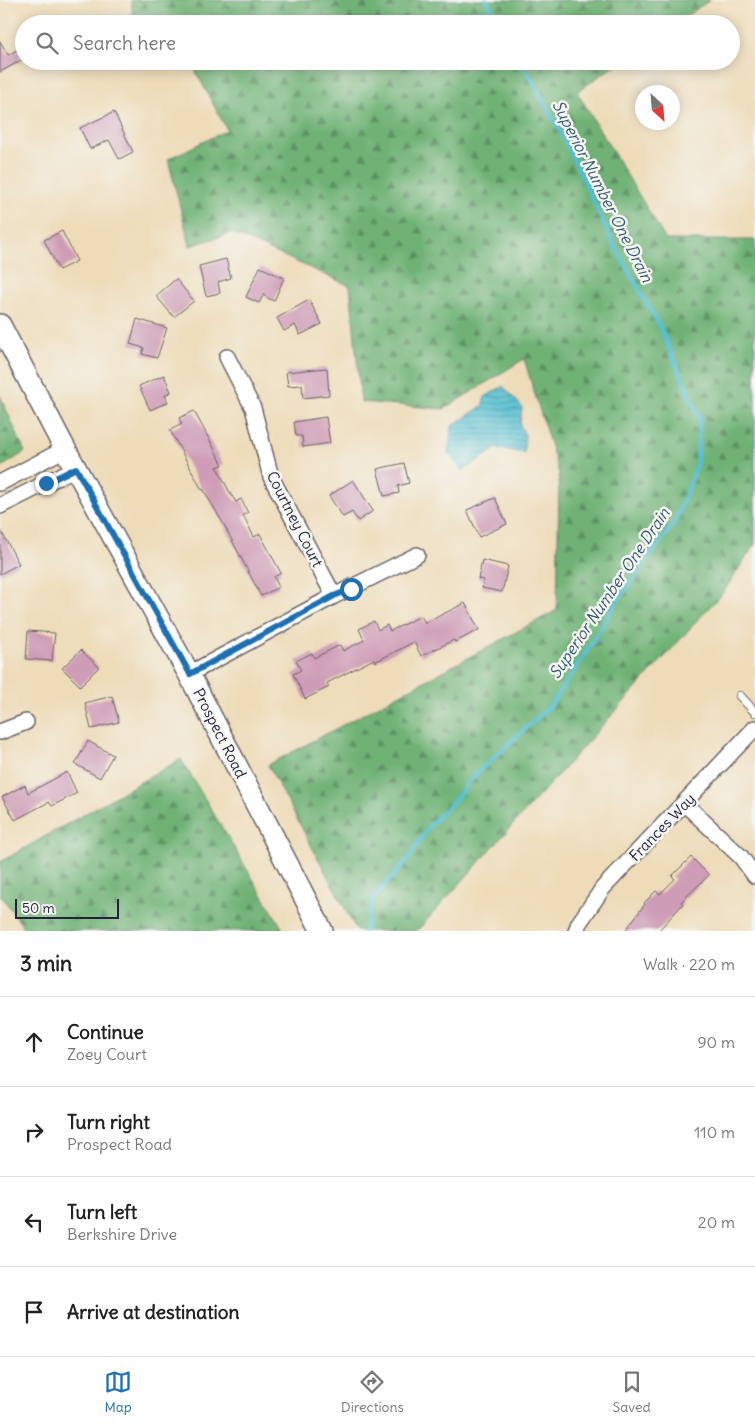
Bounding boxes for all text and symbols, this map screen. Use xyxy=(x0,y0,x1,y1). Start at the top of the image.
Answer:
search box xyxy=(15,15,740,70)
icon: search xyxy=(33,29,61,57)
text: Search here xyxy=(73,31,176,55)
north arrow xyxy=(635,85,680,130)
water label: Superior Number One Drain xyxy=(548,97,658,286)
street label: Courtney Court xyxy=(263,468,327,570)
route end xyxy=(35,472,58,495)
water label: Superior Number One Drain xyxy=(544,503,674,682)
route start xyxy=(340,578,363,601)
street label: Prospect Road xyxy=(189,685,251,781)
street label: Frances Way xyxy=(625,789,699,865)
scale bar xyxy=(15,896,119,919)
text: 50 m xyxy=(22,899,55,917)
text: 3 min xyxy=(20,950,72,977)
text: Walk · 220 m xyxy=(643,954,735,974)
text: Continue xyxy=(67,1020,144,1044)
icon: ahead xyxy=(20,1028,48,1056)
text: 90 m xyxy=(697,1032,735,1052)
text: Zoey Court xyxy=(67,1044,147,1064)
text: Turn right xyxy=(67,1110,150,1134)
icon: right xyxy=(20,1118,48,1146)
text: 110 m xyxy=(694,1122,735,1142)
text: Prospect Road xyxy=(67,1134,172,1154)
text: Turn left xyxy=(67,1200,137,1224)
icon: left xyxy=(20,1208,48,1236)
text: 20 m xyxy=(698,1212,735,1232)
text: Berkshire Drive xyxy=(67,1224,177,1244)
icon: arrive xyxy=(20,1298,48,1326)
text: Arrive at destination xyxy=(67,1300,240,1324)
tab: Map xyxy=(104,1368,132,1416)
tab: Directions xyxy=(341,1368,404,1416)
tab: Saved xyxy=(612,1368,651,1416)

